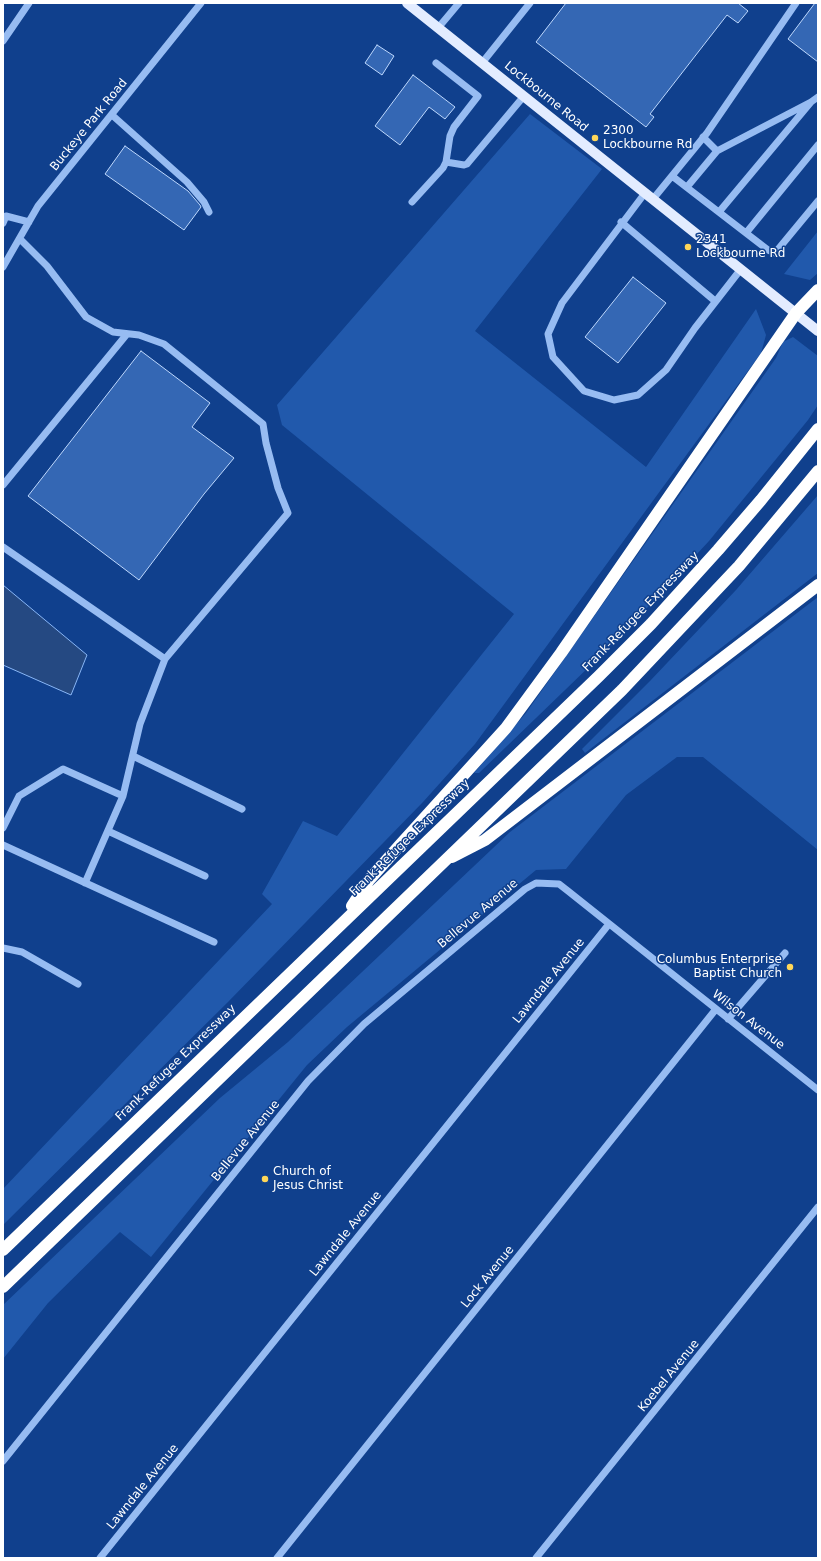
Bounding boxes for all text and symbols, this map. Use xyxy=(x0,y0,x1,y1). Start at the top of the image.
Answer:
street label: Lockbourne Road xyxy=(501,59,591,135)
street label: Buckeye Park Road xyxy=(47,76,131,174)
place label: 2300 Lockbourne Rd xyxy=(603,124,692,152)
marker: 2300 Lockbourne Rd xyxy=(590,133,600,143)
place label: 2341 Lockbourne Rd xyxy=(696,233,785,261)
marker: 2341 Lockbourne Rd xyxy=(683,242,693,252)
street label: Frank-Refugee Expressway xyxy=(580,549,702,675)
street label: Frank-Refugee Expressway xyxy=(347,777,473,899)
street label: Bellevue Avenue xyxy=(435,876,521,952)
street label: Lawndale Avenue xyxy=(510,935,588,1027)
place label: Columbus Enterprise Baptist Church xyxy=(657,953,782,981)
marker: Columbus Enterprise Baptist Church xyxy=(785,962,795,972)
street label: Wilson Avenue xyxy=(709,987,787,1053)
street label: Frank-Refugee Expressway xyxy=(113,1002,239,1124)
street label: Bellevue Avenue xyxy=(209,1098,283,1184)
place label: Church of Jesus Christ xyxy=(273,1165,343,1193)
marker: Church of Jesus Christ xyxy=(260,1174,270,1184)
street label: Lawndale Avenue xyxy=(307,1188,385,1280)
street label: Lock Avenue xyxy=(459,1243,517,1311)
street label: Koebel Avenue xyxy=(635,1337,703,1415)
street label: Lawndale Avenue xyxy=(104,1441,182,1533)

